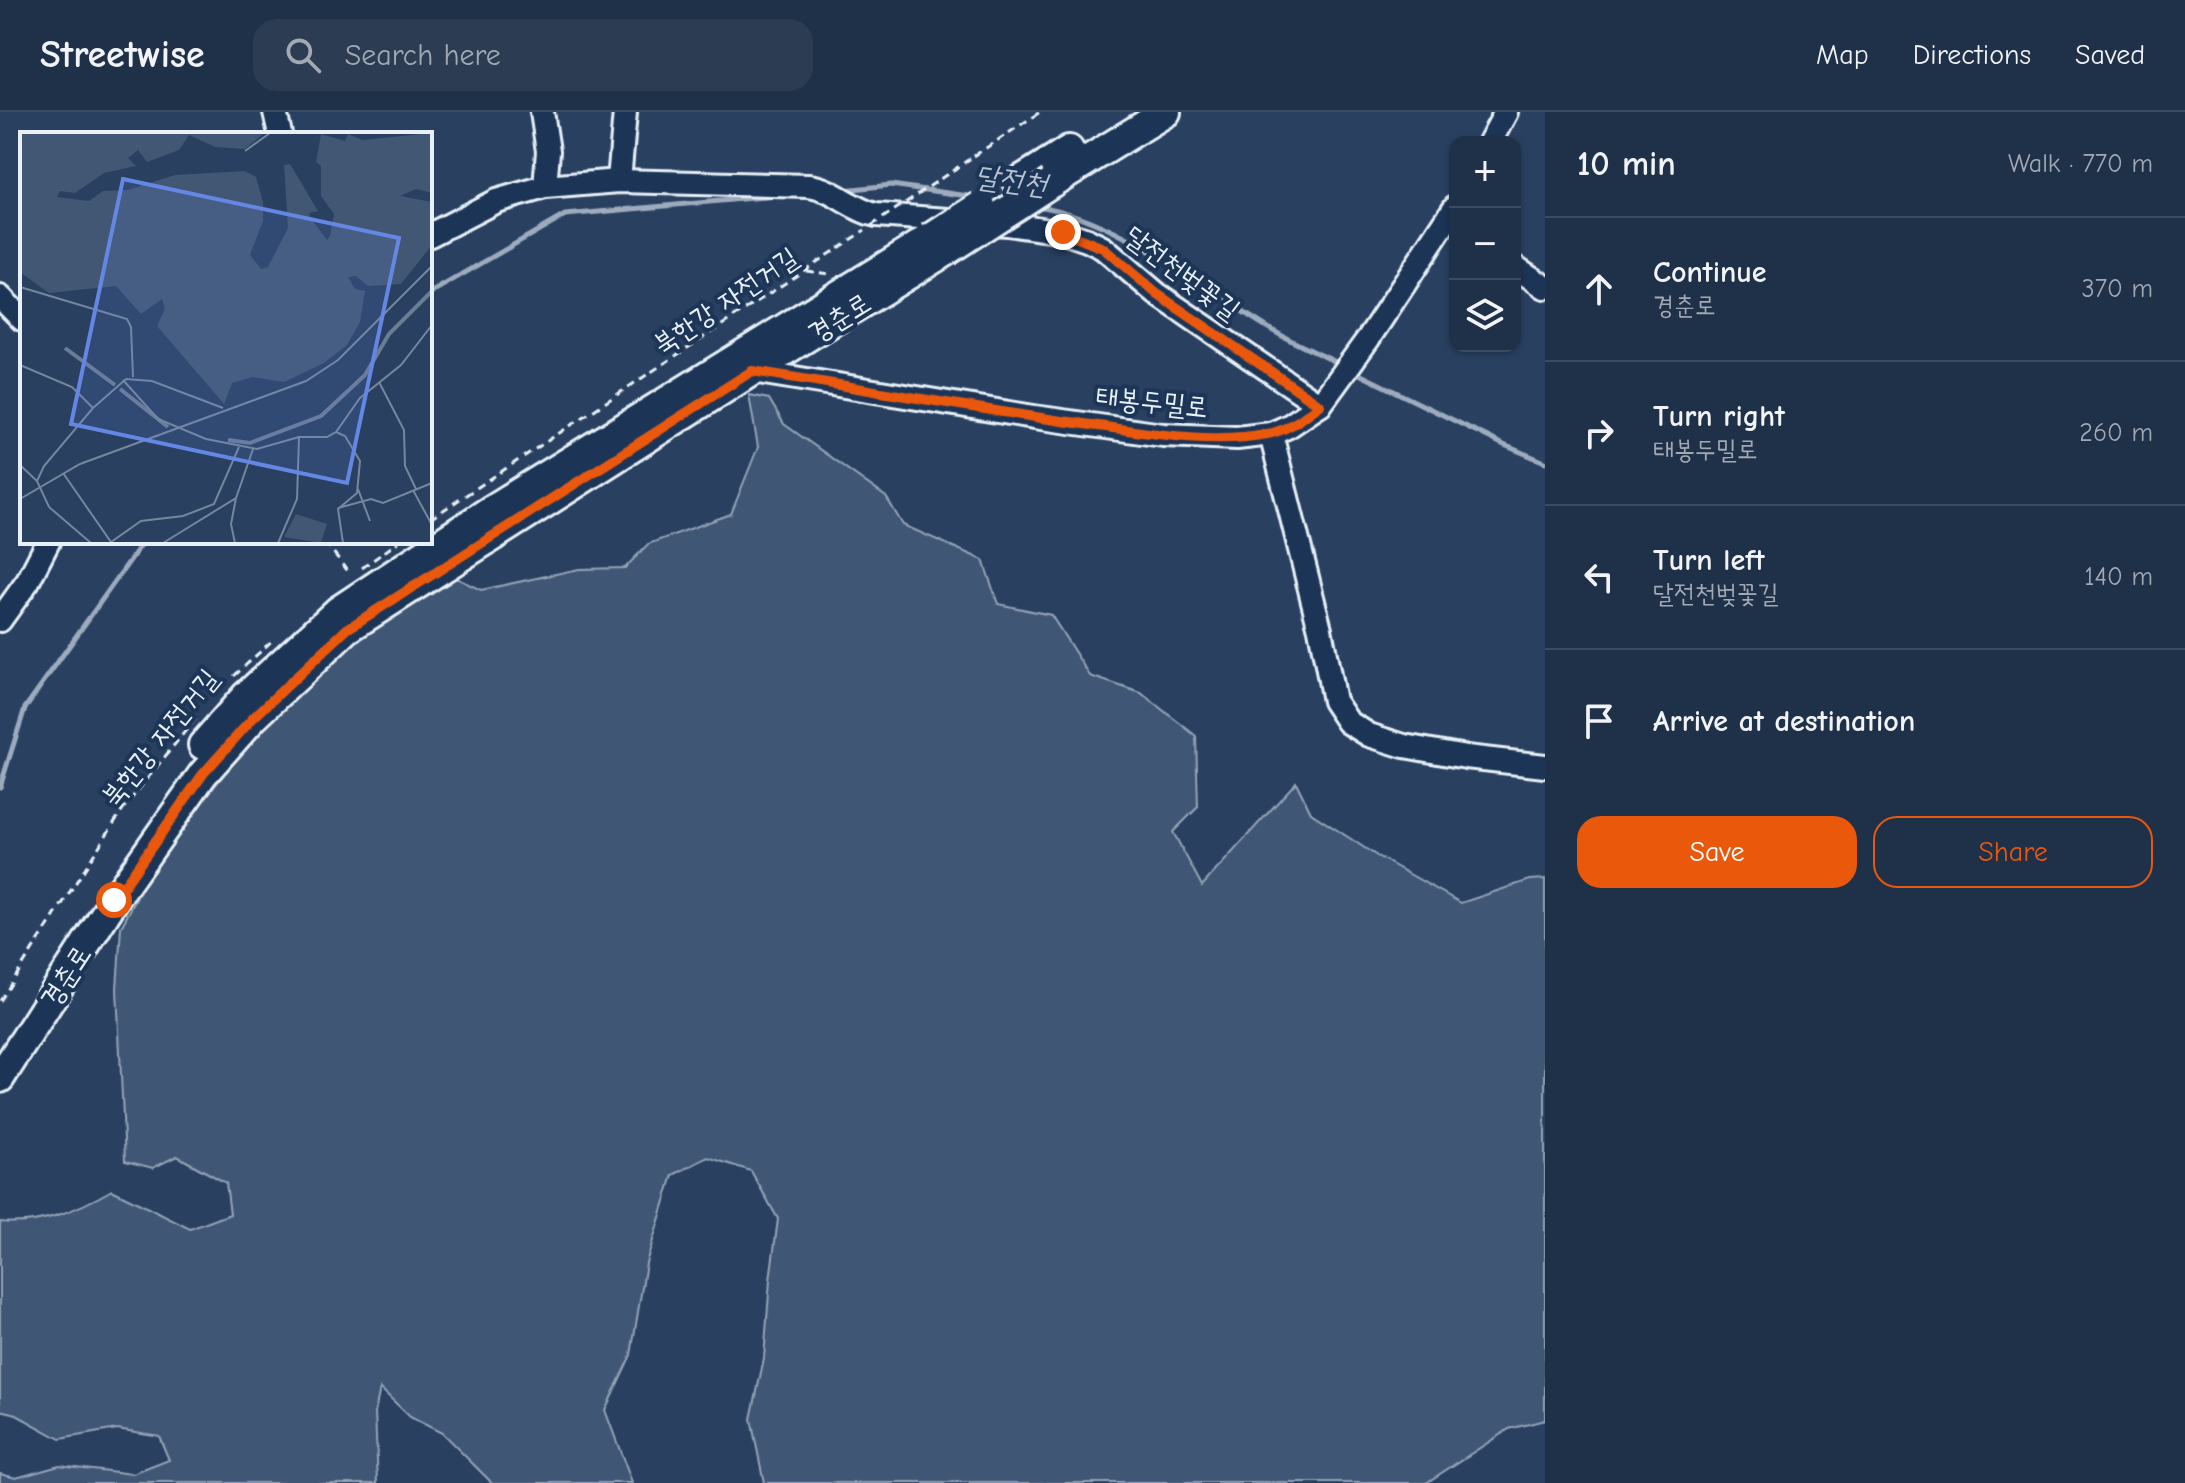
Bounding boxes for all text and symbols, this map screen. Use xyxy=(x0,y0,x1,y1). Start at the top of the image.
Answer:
search box xyxy=(253,19,813,91)
text: Streetwise xyxy=(40,33,205,77)
icon: search xyxy=(281,33,325,77)
text: Search here xyxy=(345,38,501,73)
text: Map xyxy=(1816,39,1869,71)
text: Directions xyxy=(1913,39,2031,71)
text: Saved xyxy=(2075,39,2145,71)
inset map xyxy=(20,132,432,544)
map controls xyxy=(1449,136,1521,352)
button: + xyxy=(1449,136,1521,208)
text: 10 min xyxy=(1577,144,1676,184)
text: Walk · 770 m xyxy=(2008,149,2153,179)
water label: 달전천 xyxy=(973,158,1052,203)
button: − xyxy=(1449,208,1521,280)
route end xyxy=(1045,214,1081,250)
street label: 달전천벚꽃길 xyxy=(1119,219,1246,326)
street label: 북한강 자전거길 xyxy=(647,241,804,361)
text: Continue xyxy=(1653,255,1767,290)
icon: ahead xyxy=(1577,267,1621,311)
text: 370 m xyxy=(2082,274,2153,304)
button: layers xyxy=(1449,280,1521,352)
street label: 경춘로 xyxy=(802,286,877,349)
text: 경춘로 xyxy=(1653,291,1716,321)
street label: 태봉두밀로 xyxy=(1094,380,1210,424)
text: Turn right xyxy=(1653,399,1785,434)
icon: right xyxy=(1577,411,1621,455)
text: 260 m xyxy=(2079,418,2153,448)
text: 태봉두밀로 xyxy=(1653,435,1758,465)
text: Turn left xyxy=(1653,543,1765,578)
icon: left xyxy=(1577,555,1621,599)
text: 140 m xyxy=(2084,562,2153,592)
text: 달전천벚꽃길 xyxy=(1653,579,1779,609)
street label: 북한강 자전거길 xyxy=(95,663,225,813)
icon: arrive xyxy=(1577,699,1621,743)
text: Arrive at destination xyxy=(1653,704,1915,739)
button: Save xyxy=(1577,816,1857,888)
button: Share xyxy=(1873,816,2153,888)
route start xyxy=(96,882,132,918)
street label: 경춘로 xyxy=(34,939,98,1014)

